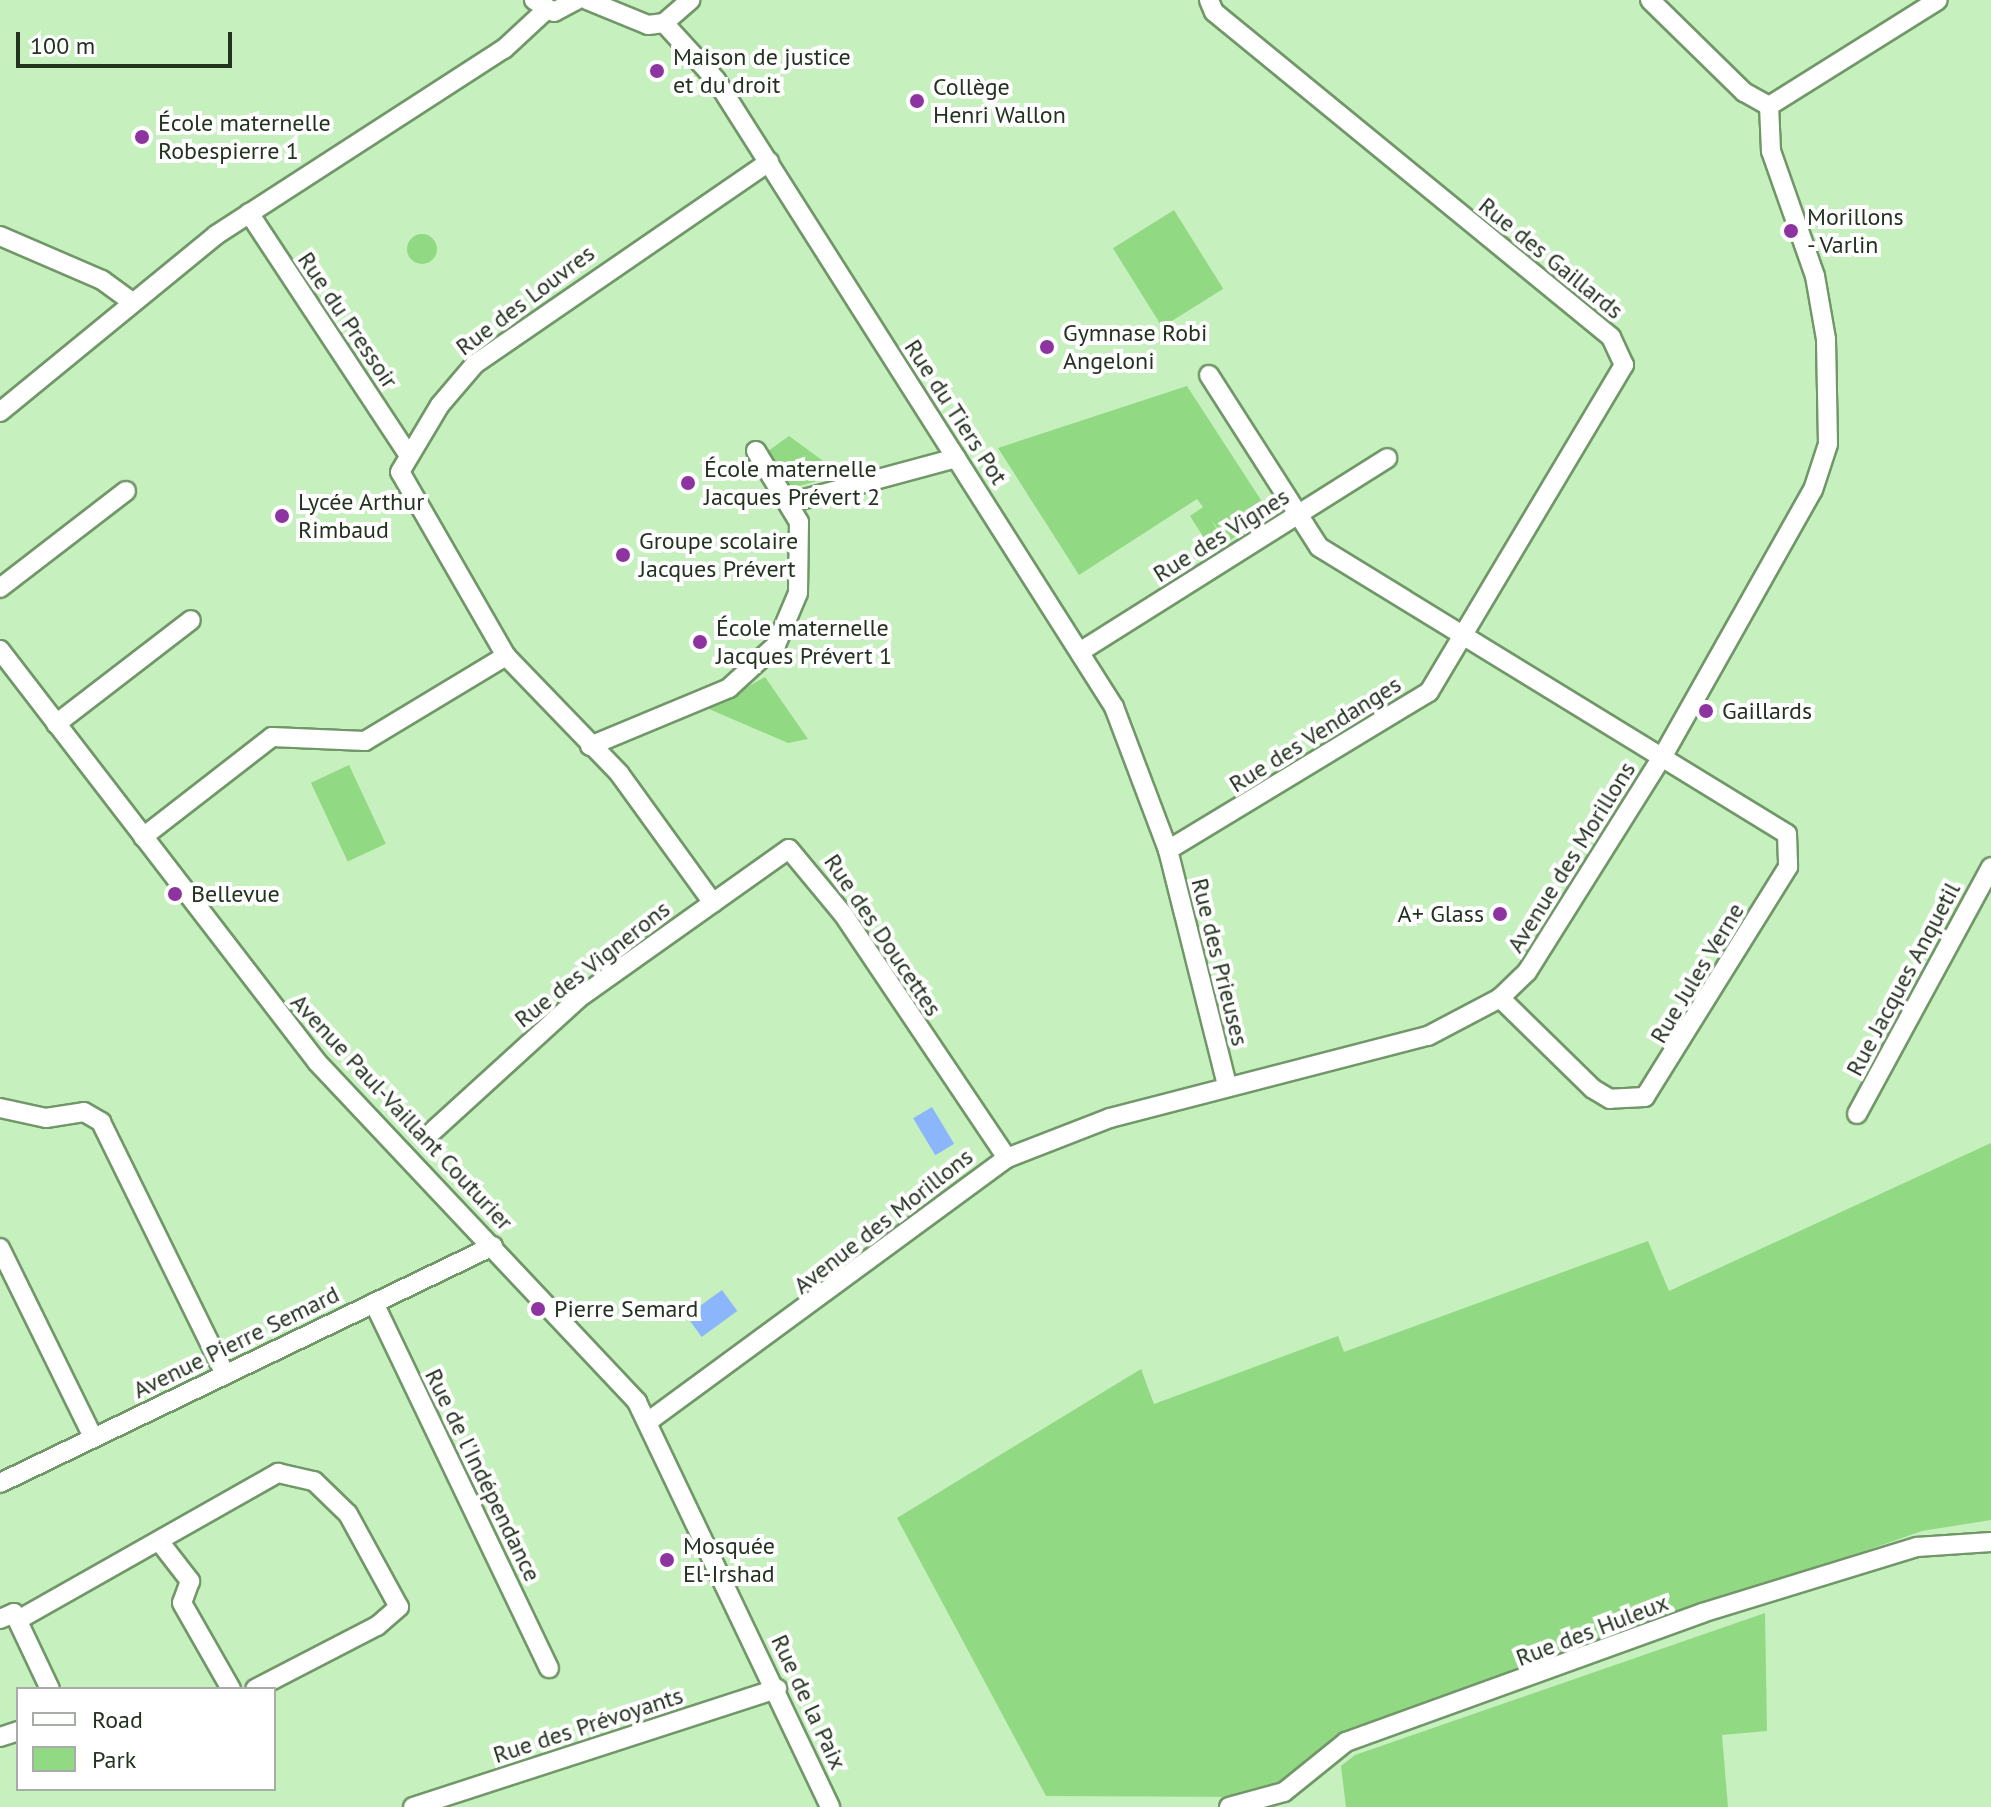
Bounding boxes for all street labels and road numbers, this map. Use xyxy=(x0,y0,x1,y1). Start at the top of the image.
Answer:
street label: Rue des Gaillards xyxy=(1473,191,1629,325)
street label: Rue des Louvres xyxy=(450,239,600,361)
street label: Rue du Pressoir xyxy=(292,246,404,394)
street label: Rue du Tiers Pot xyxy=(898,334,1014,490)
street label: Rue des Vignes xyxy=(1147,482,1295,588)
street label: Rue des Vendanges xyxy=(1223,669,1407,799)
street label: Avenue des Morillons xyxy=(1501,756,1641,958)
street label: Rue des Doucettes xyxy=(818,848,948,1022)
street label: Rue des Prieuses xyxy=(1185,875,1255,1049)
street label: Rue Jacques Anquetil xyxy=(1840,877,1966,1081)
street label: Rue des Vignerons xyxy=(508,894,676,1034)
street label: Rue Jules Verne xyxy=(1644,897,1750,1049)
street label: Avenue Paul-Vaillant Couturier xyxy=(285,988,519,1236)
street label: Avenue des Morillons xyxy=(788,1142,978,1300)
street label: Avenue Pierre Semard xyxy=(128,1280,344,1404)
street label: Rue de l'Indépendance xyxy=(419,1364,547,1586)
street label: Rue des Huleux xyxy=(1512,1588,1672,1672)
street label: Rue de la Paix xyxy=(765,1630,853,1774)
street label: Rue des Prévoyants xyxy=(489,1681,687,1769)

